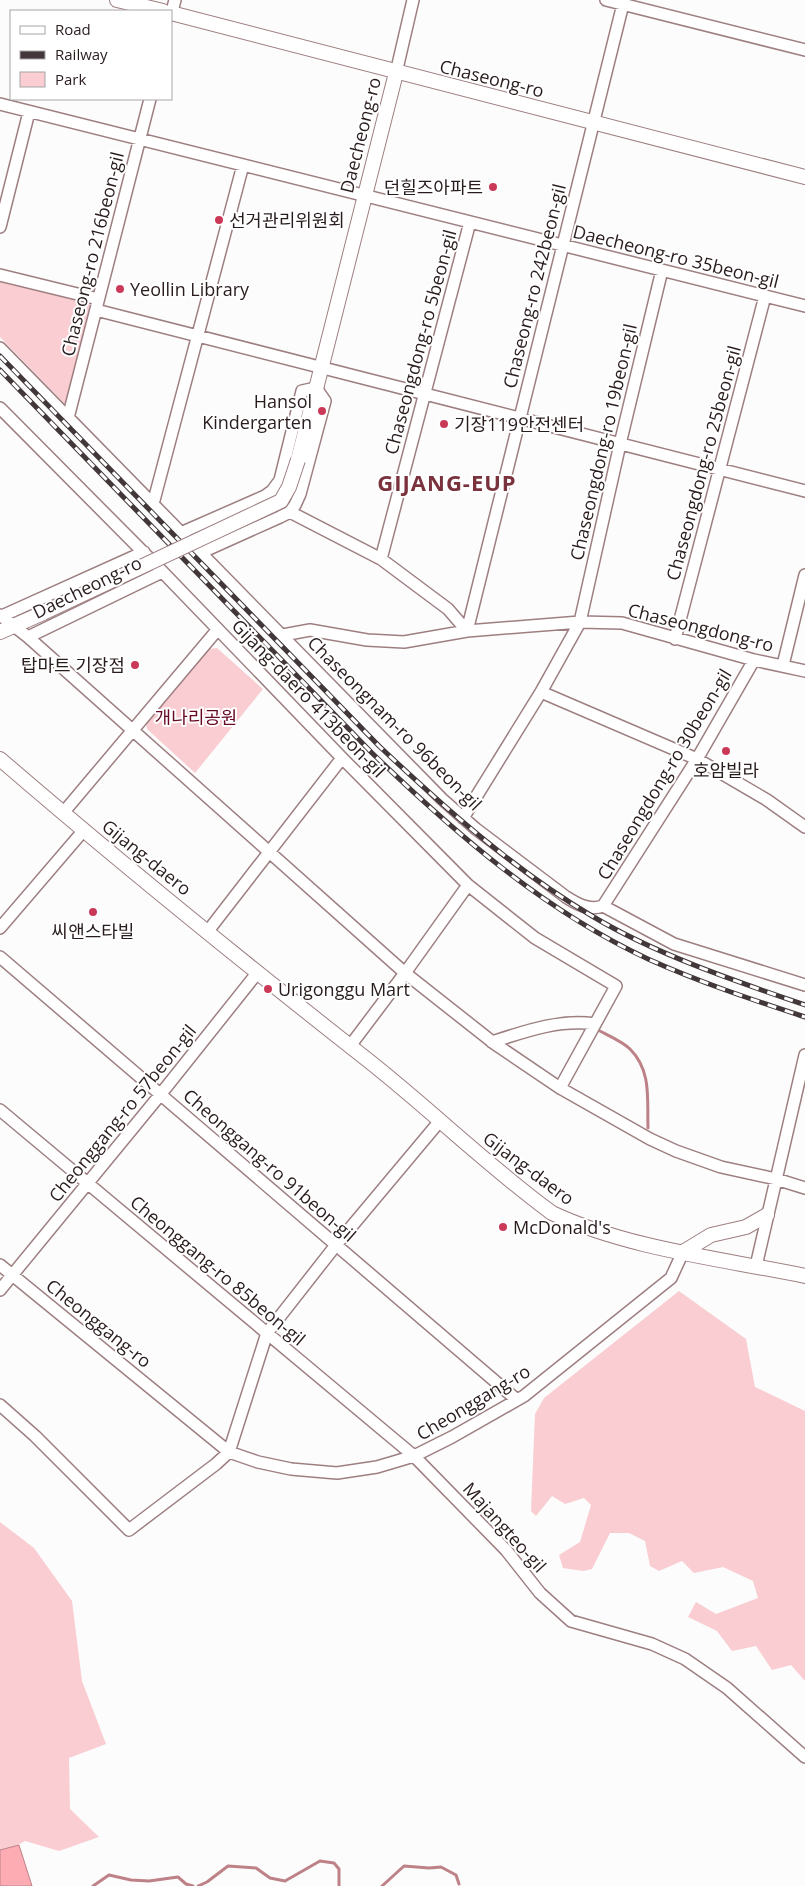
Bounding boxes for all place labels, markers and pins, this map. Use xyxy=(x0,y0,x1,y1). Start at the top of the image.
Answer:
place label: 던힐즈아파트 xyxy=(384,175,483,199)
marker: 던힐즈아파트 xyxy=(487,181,499,193)
place label: 선거관리위원회 xyxy=(229,208,345,232)
marker: 선거관리위원회 xyxy=(213,214,225,226)
place label: Yeollin Library xyxy=(130,277,250,301)
marker: Yeollin Library xyxy=(114,283,126,295)
place label: Hansol Kindergarten xyxy=(202,389,312,434)
marker: Hansol Kindergarten xyxy=(316,405,328,417)
place label: 기장119안전센터 xyxy=(454,412,584,436)
marker: 기장119안전센터 xyxy=(438,418,450,430)
place label: 탑마트 기장점 xyxy=(21,653,125,677)
marker: 탑마트 기장점 xyxy=(129,659,141,671)
marker: 호암빌라 xyxy=(720,745,732,757)
place label: 호암빌라 xyxy=(693,758,760,782)
marker: 씨앤스타빌 xyxy=(87,906,99,918)
place label: 씨앤스타빌 xyxy=(52,919,134,943)
place label: Urigonggu Mart xyxy=(278,977,410,1001)
marker: Urigonggu Mart xyxy=(262,983,274,995)
place label: McDonald's xyxy=(513,1215,611,1239)
marker: McDonald's xyxy=(497,1221,509,1233)

